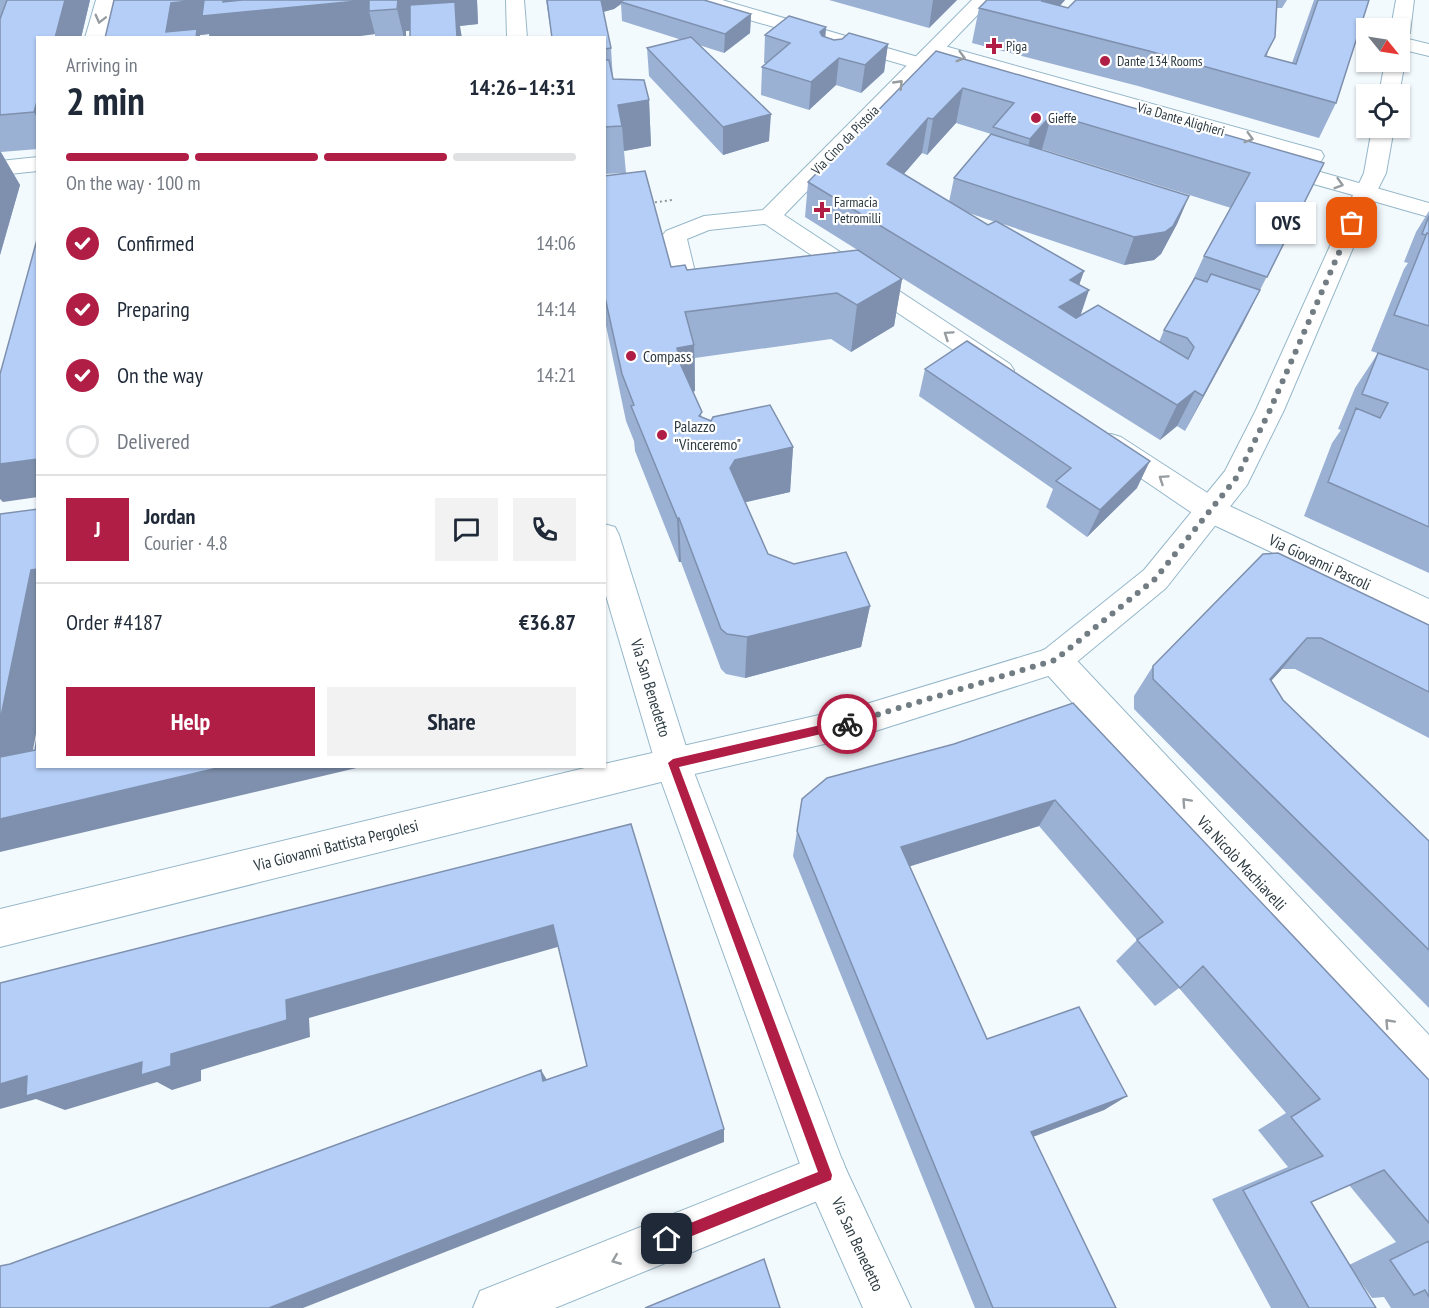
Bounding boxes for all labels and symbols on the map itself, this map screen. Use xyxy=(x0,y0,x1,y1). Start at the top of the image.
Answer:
one-way arrow xyxy=(94,14,107,24)
north arrow xyxy=(1356,18,1410,72)
place label: Piga xyxy=(1006,37,1027,55)
marker: Piga xyxy=(987,39,1001,53)
one-way arrow xyxy=(955,50,965,62)
place label: Dante 134 Rooms xyxy=(1117,52,1203,70)
marker: Dante 134 Rooms xyxy=(1098,54,1112,68)
one-way arrow xyxy=(892,81,903,91)
street label: Via Dante Alighieri xyxy=(1134,98,1227,140)
street label: Via Cino da Pistoia xyxy=(807,101,883,179)
place label: Gieffe xyxy=(1048,109,1077,127)
marker: Gieffe xyxy=(1029,111,1043,125)
one-way arrow xyxy=(1244,131,1254,143)
one-way arrow xyxy=(1333,177,1344,189)
place label: Farmacia Petromilli xyxy=(834,193,881,227)
pin xyxy=(1326,197,1377,248)
callout: OVS xyxy=(1256,202,1316,244)
marker: Farmacia Petromilli xyxy=(815,203,829,217)
one-way arrow xyxy=(944,331,955,342)
place label: Compass xyxy=(643,346,691,366)
marker: Compass xyxy=(624,349,638,363)
place label: Palazzo "Vinceremo" xyxy=(674,416,741,454)
marker: Palazzo "Vinceremo" xyxy=(655,428,669,442)
one-way arrow xyxy=(1159,474,1169,486)
street label: Via Giovanni Pascoli xyxy=(1265,529,1374,594)
street label: Via San Benedetto xyxy=(626,636,675,739)
courier xyxy=(817,694,877,754)
one-way arrow xyxy=(1182,799,1193,809)
street label: Via Nicolò Machiavelli xyxy=(1192,811,1291,914)
street label: Via Giovanni Battista Pergolesi xyxy=(251,815,420,875)
one-way arrow xyxy=(1385,1019,1396,1030)
street label: Via San Benedetto xyxy=(827,1193,888,1294)
pin xyxy=(641,1213,692,1264)
one-way arrow xyxy=(611,1253,622,1265)

